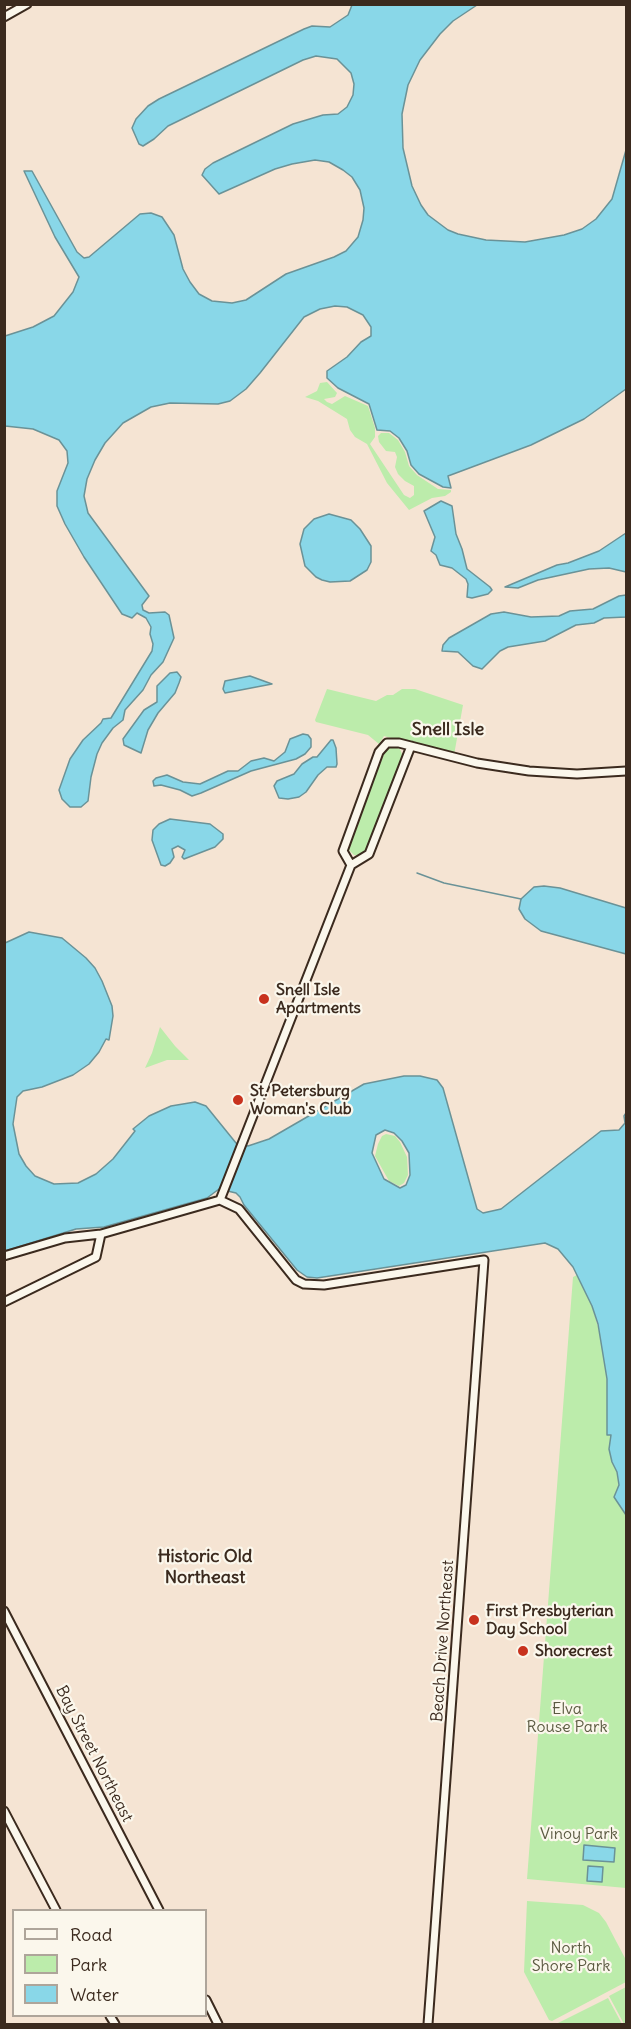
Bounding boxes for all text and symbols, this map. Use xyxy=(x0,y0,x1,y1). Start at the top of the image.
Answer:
district label: Snell Isle xyxy=(412,719,484,741)
place label: Snell Isle Apartments xyxy=(276,980,361,1018)
marker: Snell Isle Apartments xyxy=(257,992,271,1006)
place label: St. Petersburg Woman's Club xyxy=(250,1081,352,1119)
marker: St. Petersburg Woman's Club xyxy=(231,1093,245,1107)
district label: Historic Old Northeast xyxy=(158,1546,252,1588)
street label: Beach Drive Northeast xyxy=(428,1559,458,1723)
place label: First Presbyterian Day School xyxy=(486,1601,613,1639)
marker: First Presbyterian Day School xyxy=(467,1613,481,1627)
place label: Shorecrest xyxy=(535,1641,612,1661)
marker: Shorecrest xyxy=(516,1644,530,1658)
street label: Bay Street Northeast xyxy=(51,1683,137,1825)
park label: Elva Rouse Park xyxy=(526,1699,608,1737)
park label: Vinoy Park xyxy=(540,1824,618,1844)
legend xyxy=(12,1909,207,2017)
text: Road xyxy=(70,1923,112,1946)
park label: North Shore Park xyxy=(532,1938,610,1976)
text: Park xyxy=(70,1953,107,1976)
text: Water xyxy=(70,1983,119,2006)

